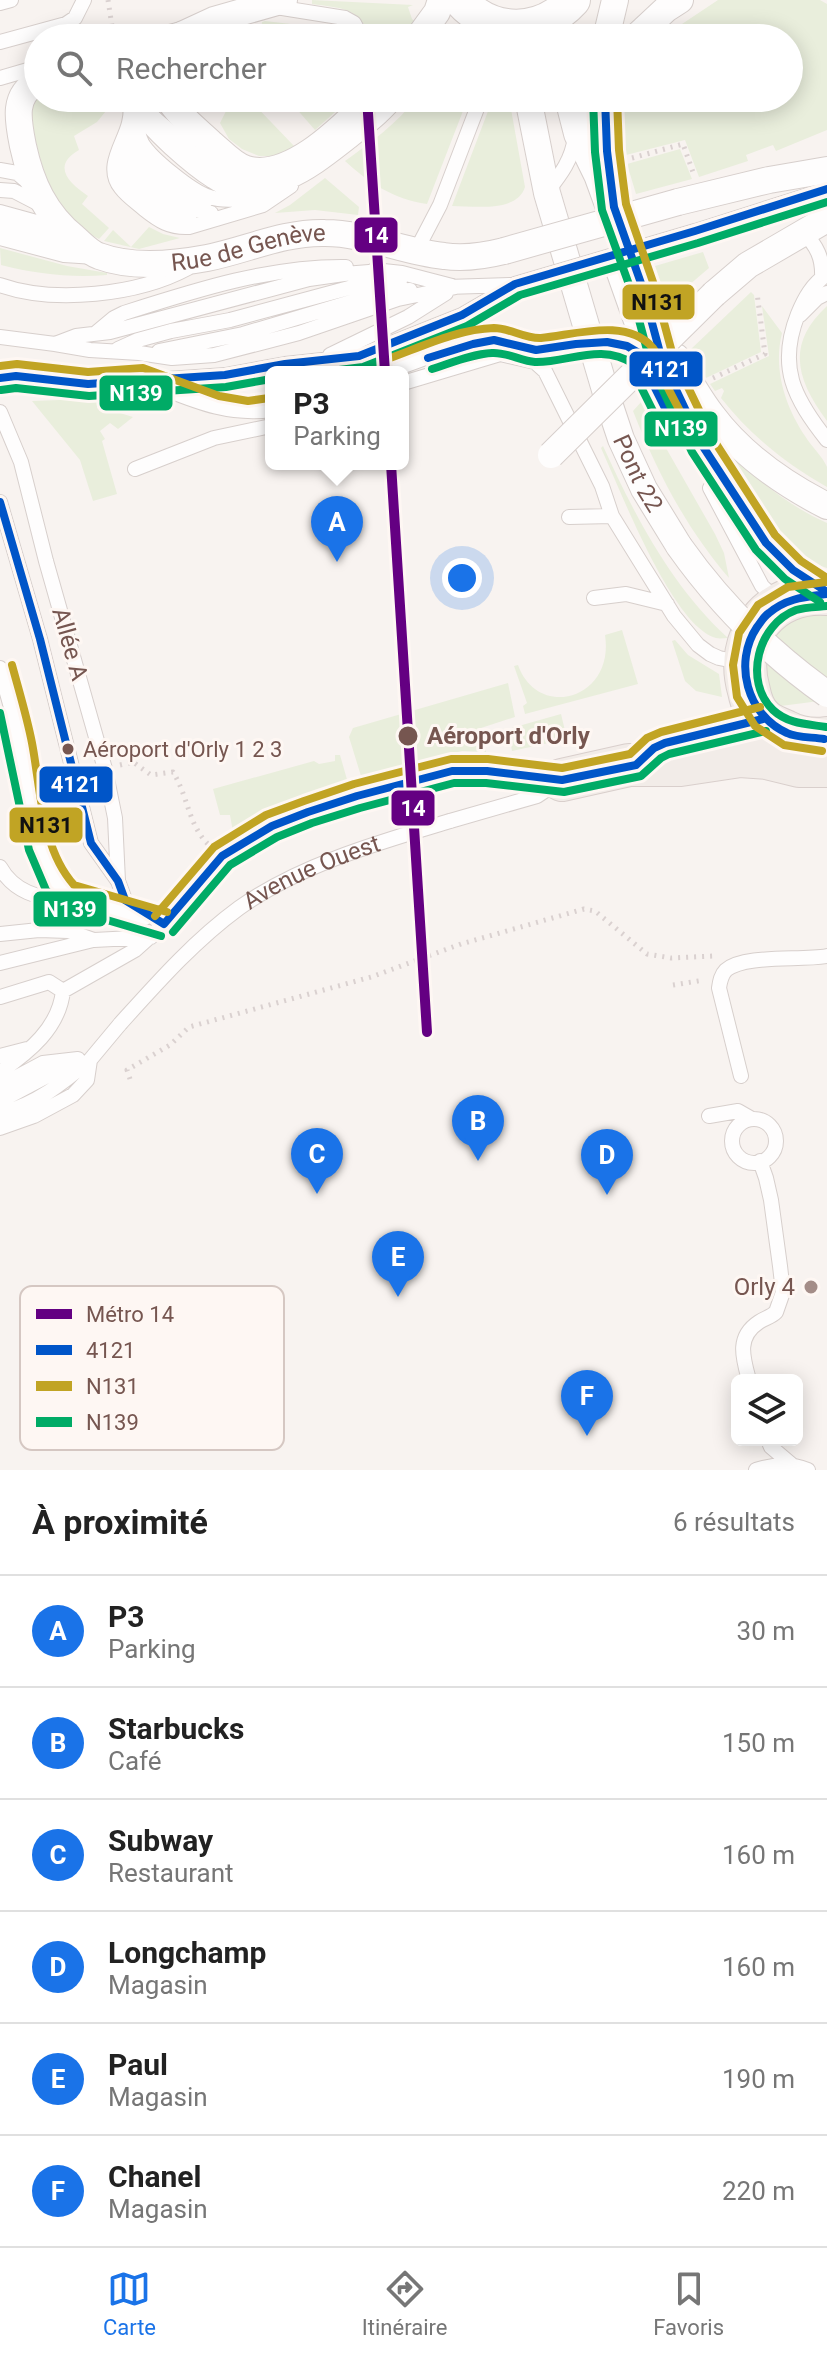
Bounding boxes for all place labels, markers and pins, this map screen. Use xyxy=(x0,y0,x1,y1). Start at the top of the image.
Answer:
pin: A xyxy=(311,496,363,562)
place label: Aéroport d'Orly xyxy=(427,722,591,750)
marker: Aéroport d'Orly xyxy=(396,724,420,748)
place label: Aéroport d'Orly 1 2 3 xyxy=(83,737,282,762)
marker: Aéroport d'Orly 1 2 3 xyxy=(60,741,76,757)
pin: B xyxy=(452,1095,504,1161)
pin: C xyxy=(291,1128,343,1194)
pin: D xyxy=(581,1129,633,1195)
pin: E xyxy=(372,1231,424,1297)
place label: Orly 4 xyxy=(734,1273,795,1301)
marker: Orly 4 xyxy=(802,1278,820,1296)
pin: F xyxy=(561,1370,613,1436)

